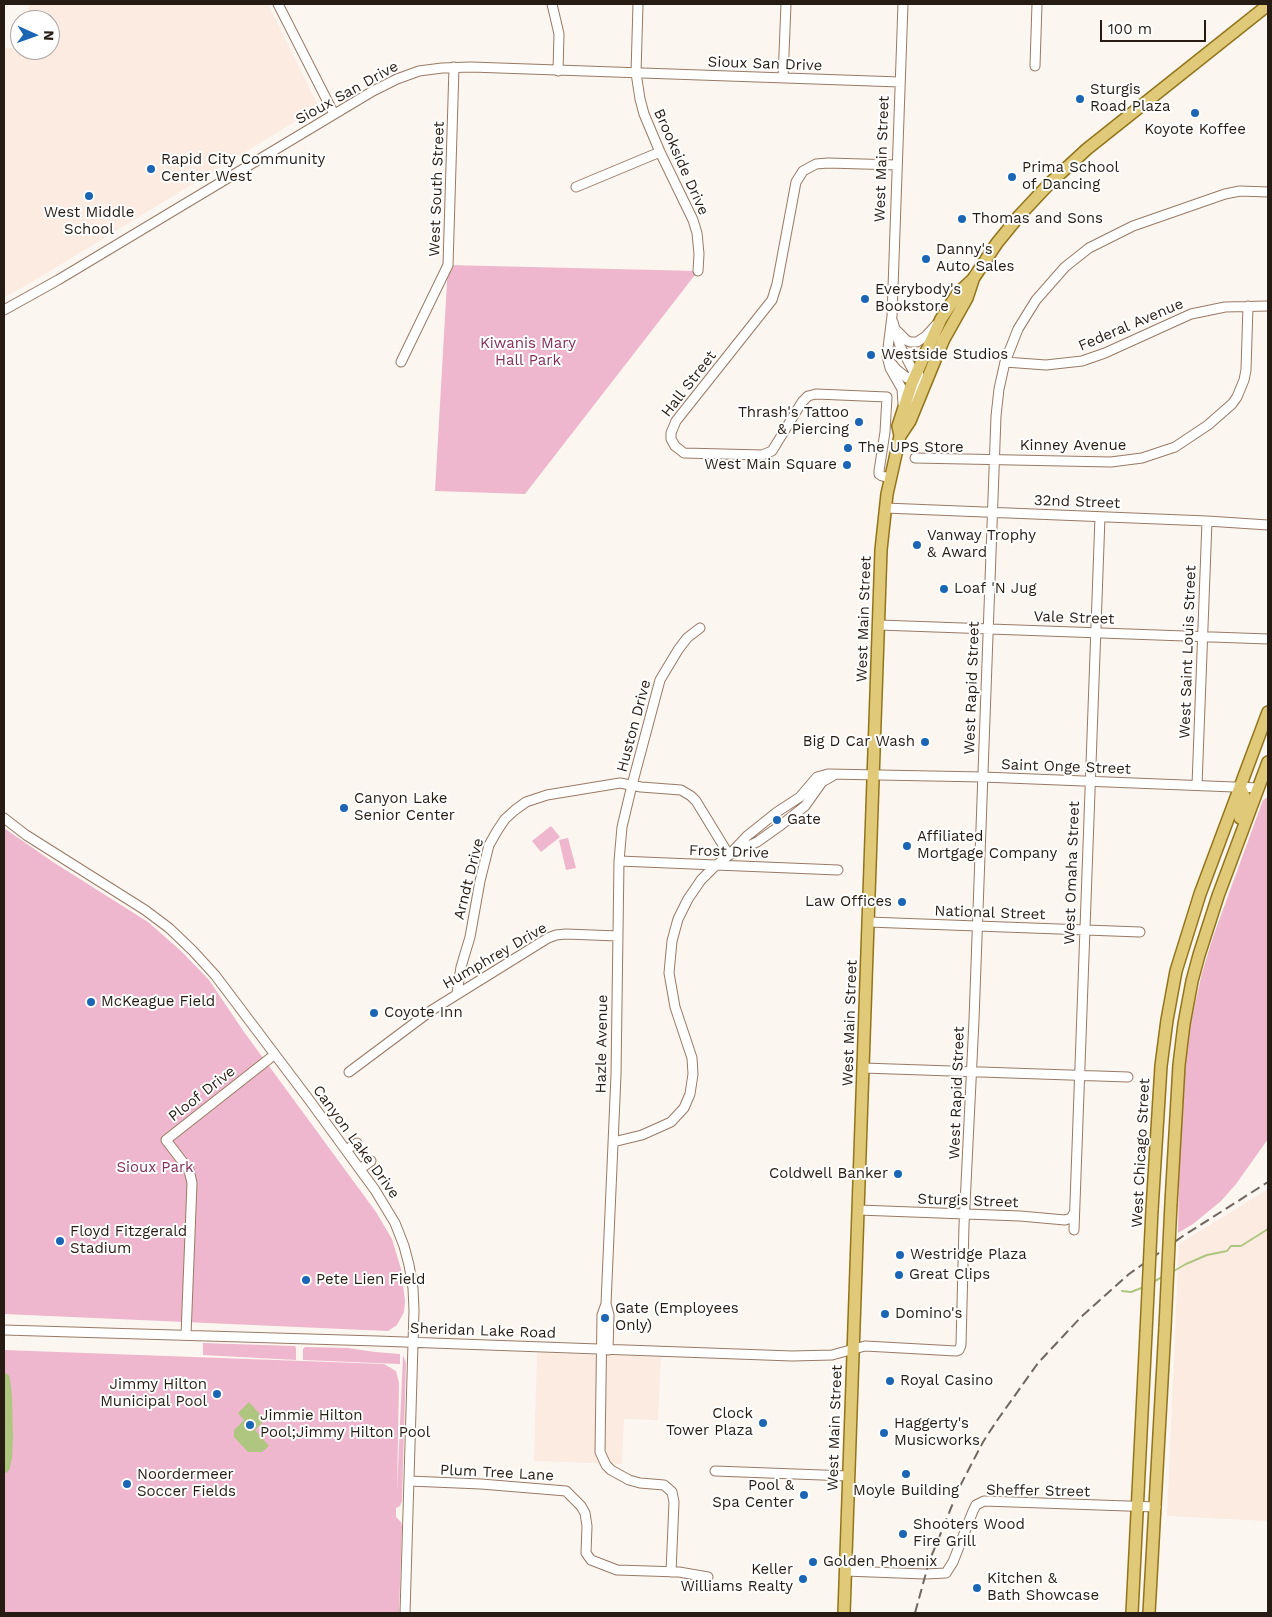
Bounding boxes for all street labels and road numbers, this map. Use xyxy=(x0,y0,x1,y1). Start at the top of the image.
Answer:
street label: Sioux San Drive xyxy=(707,53,823,75)
street label: Sioux San Drive xyxy=(293,57,401,129)
street label: West Main Street xyxy=(871,95,893,223)
street label: Brookside Drive xyxy=(650,106,712,218)
street label: West South Street xyxy=(426,121,448,257)
street label: Federal Avenue xyxy=(1076,295,1186,355)
street label: Hall Street xyxy=(658,347,720,421)
street label: Kinney Avenue xyxy=(1020,437,1126,455)
street label: 32nd Street xyxy=(1033,491,1121,513)
street label: West Main Street xyxy=(853,555,875,683)
street label: West Saint Louis Street xyxy=(1176,565,1200,739)
street label: Vale Street xyxy=(1033,608,1115,628)
street label: West Rapid Street xyxy=(961,621,983,755)
street label: Huston Drive xyxy=(613,678,655,774)
street label: Saint Onge Street xyxy=(1001,756,1131,778)
street label: West Omaha Street xyxy=(1060,801,1084,945)
street label: Arndt Drive xyxy=(450,836,488,922)
street label: Frost Drive xyxy=(689,842,769,862)
street label: National Street xyxy=(934,902,1046,924)
street label: Humphrey Drive xyxy=(440,919,550,993)
street label: West Main Street xyxy=(839,959,861,1087)
street label: Hazle Avenue xyxy=(592,994,612,1094)
street label: West Rapid Street xyxy=(946,1026,968,1160)
street label: Ploof Drive xyxy=(165,1062,239,1126)
street label: West Chicago Street xyxy=(1128,1078,1154,1228)
street label: Canyon Lake Drive xyxy=(309,1082,403,1202)
street label: Sturgis Street xyxy=(917,1190,1019,1212)
street label: Sheridan Lake Road xyxy=(410,1319,556,1343)
street label: West Main Street xyxy=(824,1364,846,1492)
street label: Plum Tree Lane xyxy=(440,1461,554,1485)
street label: Sheffer Street xyxy=(986,1481,1090,1501)

